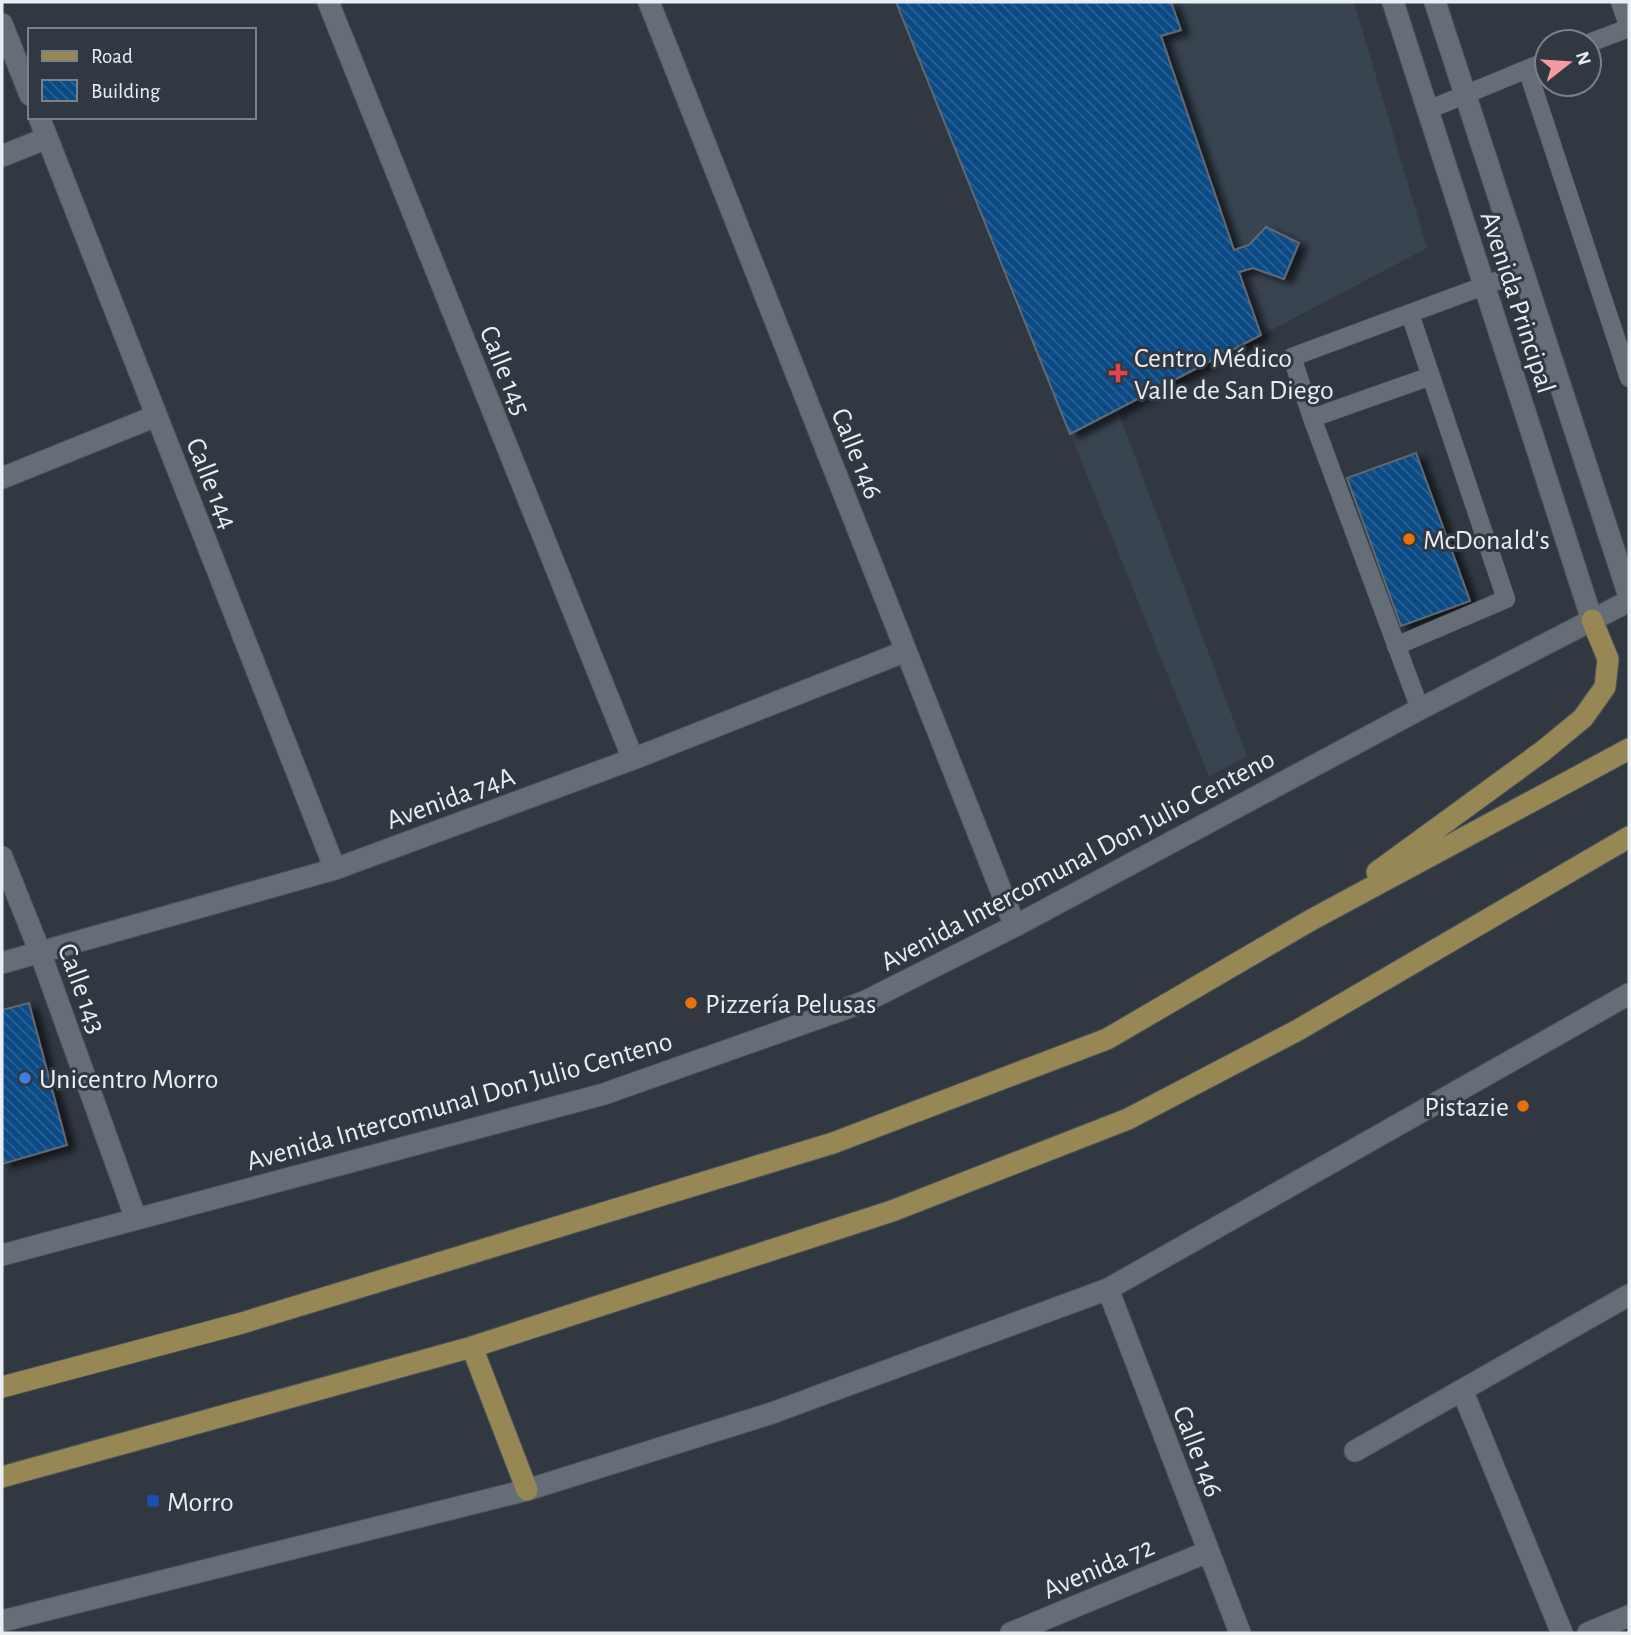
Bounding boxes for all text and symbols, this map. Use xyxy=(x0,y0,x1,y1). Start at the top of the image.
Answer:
legend xyxy=(28,28,256,119)
north arrow xyxy=(1533,28,1603,98)
text: Road xyxy=(91,46,133,67)
text: N xyxy=(1572,49,1594,68)
text: Building xyxy=(91,81,161,102)
street label: Avenida Principal xyxy=(1475,208,1560,397)
street label: Calle 145 xyxy=(474,322,535,419)
place label: Centro Médico Valle de San Diego xyxy=(1134,345,1334,405)
marker: Centro Médico Valle de San Diego xyxy=(1108,363,1128,383)
street label: Calle 146 xyxy=(825,404,887,503)
street label: Calle 144 xyxy=(180,434,242,533)
place label: McDonald's xyxy=(1423,527,1550,555)
marker: McDonald's xyxy=(1401,531,1417,547)
street label: Avenida Intercomunal Don Julio Centeno xyxy=(877,745,1279,977)
street label: Avenida 74A xyxy=(383,763,519,835)
street label: Calle 143 xyxy=(52,940,110,1037)
place label: Pizzería Pelusas xyxy=(705,991,876,1019)
marker: Pizzería Pelusas xyxy=(683,995,699,1011)
street label: Avenida Intercomunal Don Julio Centeno xyxy=(244,1028,676,1176)
place label: Unicentro Morro xyxy=(39,1066,218,1094)
marker: Unicentro Morro xyxy=(17,1070,33,1086)
place label: Pistazie xyxy=(1424,1094,1509,1122)
marker: Pistazie xyxy=(1515,1098,1531,1114)
street label: Calle 146 xyxy=(1167,1402,1227,1501)
place label: Morro xyxy=(167,1489,234,1517)
marker: Morro xyxy=(145,1493,161,1509)
street label: Avenida 72 xyxy=(1039,1533,1158,1605)

